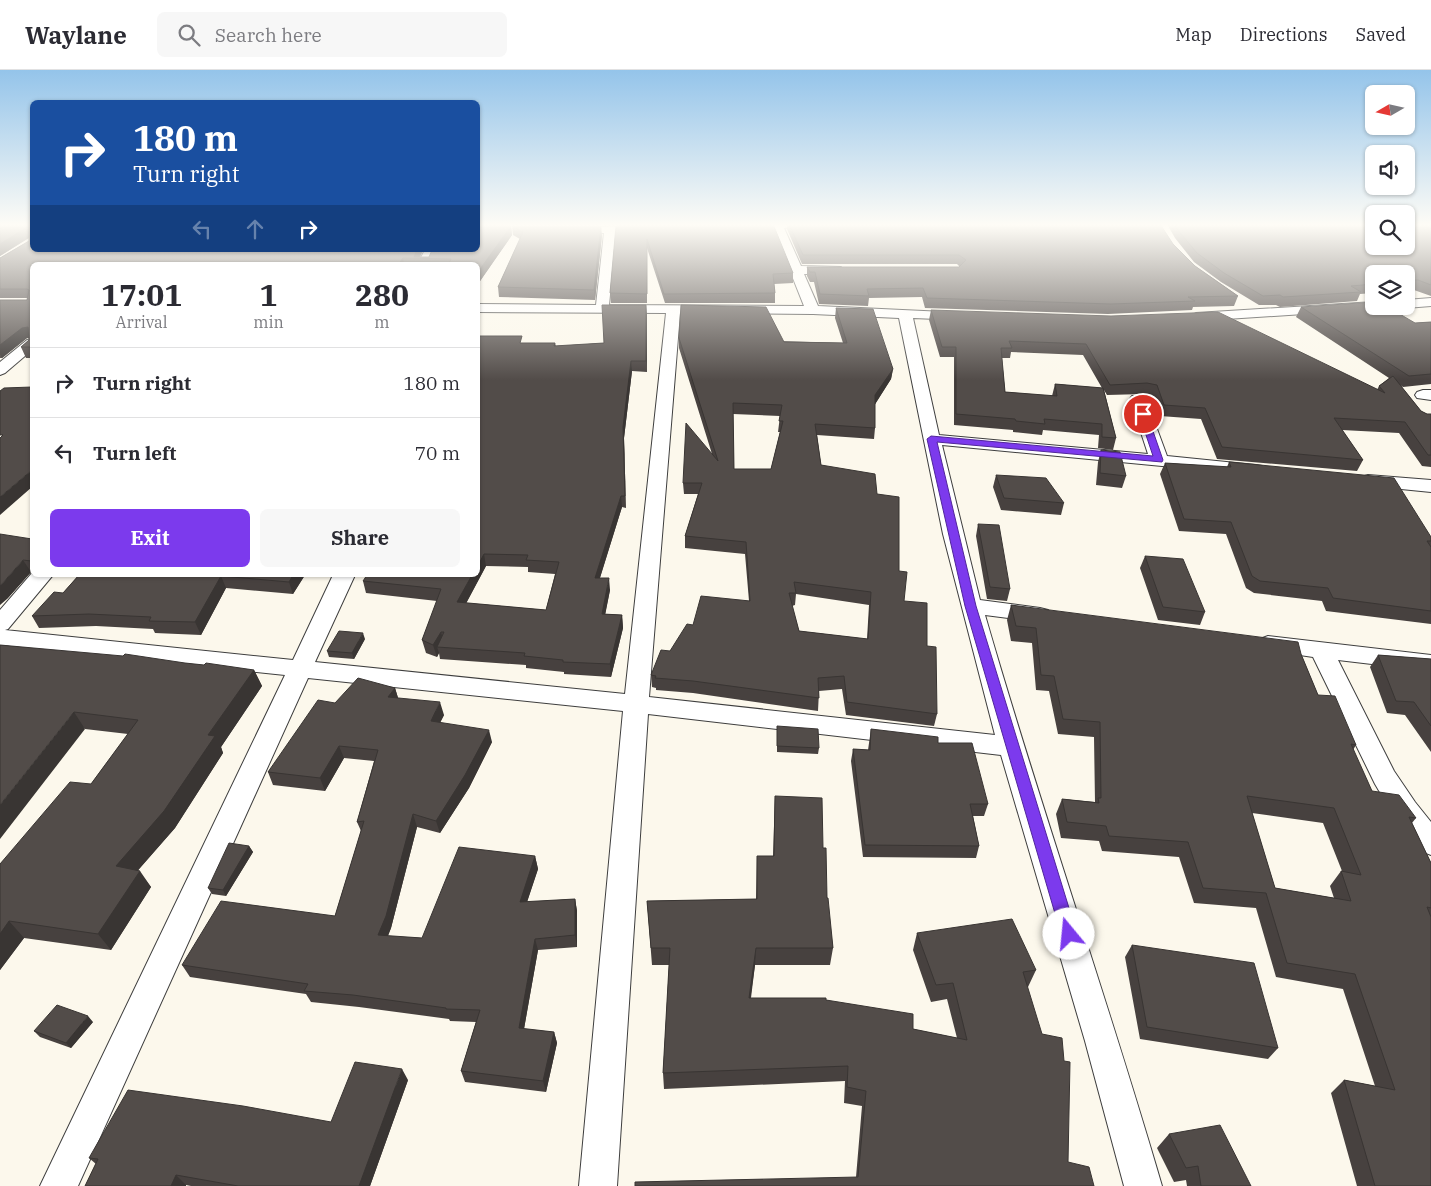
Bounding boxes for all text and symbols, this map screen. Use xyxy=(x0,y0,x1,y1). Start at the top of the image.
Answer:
search box xyxy=(157,12,507,57)
text: Waylane xyxy=(25,19,127,51)
icon: search xyxy=(175,21,203,49)
text: Search here xyxy=(215,23,322,47)
text: Map xyxy=(1175,23,1212,46)
text: Directions xyxy=(1240,23,1328,46)
text: Saved xyxy=(1356,23,1406,46)
north arrow xyxy=(1365,85,1415,135)
map controls xyxy=(1365,85,1415,315)
text: 180 m xyxy=(133,115,238,161)
icon: right xyxy=(50,120,115,185)
button: sound xyxy=(1365,145,1415,195)
text: Turn right xyxy=(133,159,240,188)
button: search xyxy=(1365,205,1415,255)
icon: left xyxy=(188,215,216,243)
icon: ahead xyxy=(241,215,269,243)
icon: right xyxy=(294,215,322,243)
button: layers xyxy=(1365,265,1415,315)
text: 17:01 xyxy=(101,275,182,314)
text: 1 xyxy=(260,275,278,314)
text: 280 xyxy=(355,275,409,314)
text: Arrival xyxy=(116,312,168,332)
text: min xyxy=(253,312,284,332)
text: m xyxy=(374,312,390,332)
icon: right xyxy=(50,369,78,397)
text: Turn right xyxy=(93,371,191,395)
text: 180 m xyxy=(403,371,460,395)
pin xyxy=(1122,393,1164,435)
icon: arrive xyxy=(1129,400,1157,428)
icon: left xyxy=(50,439,78,467)
text: Turn left xyxy=(93,441,176,465)
text: 70 m xyxy=(415,441,460,465)
button: Exit xyxy=(50,509,250,567)
button: Share xyxy=(260,509,460,567)
position arrow xyxy=(1042,907,1094,959)

